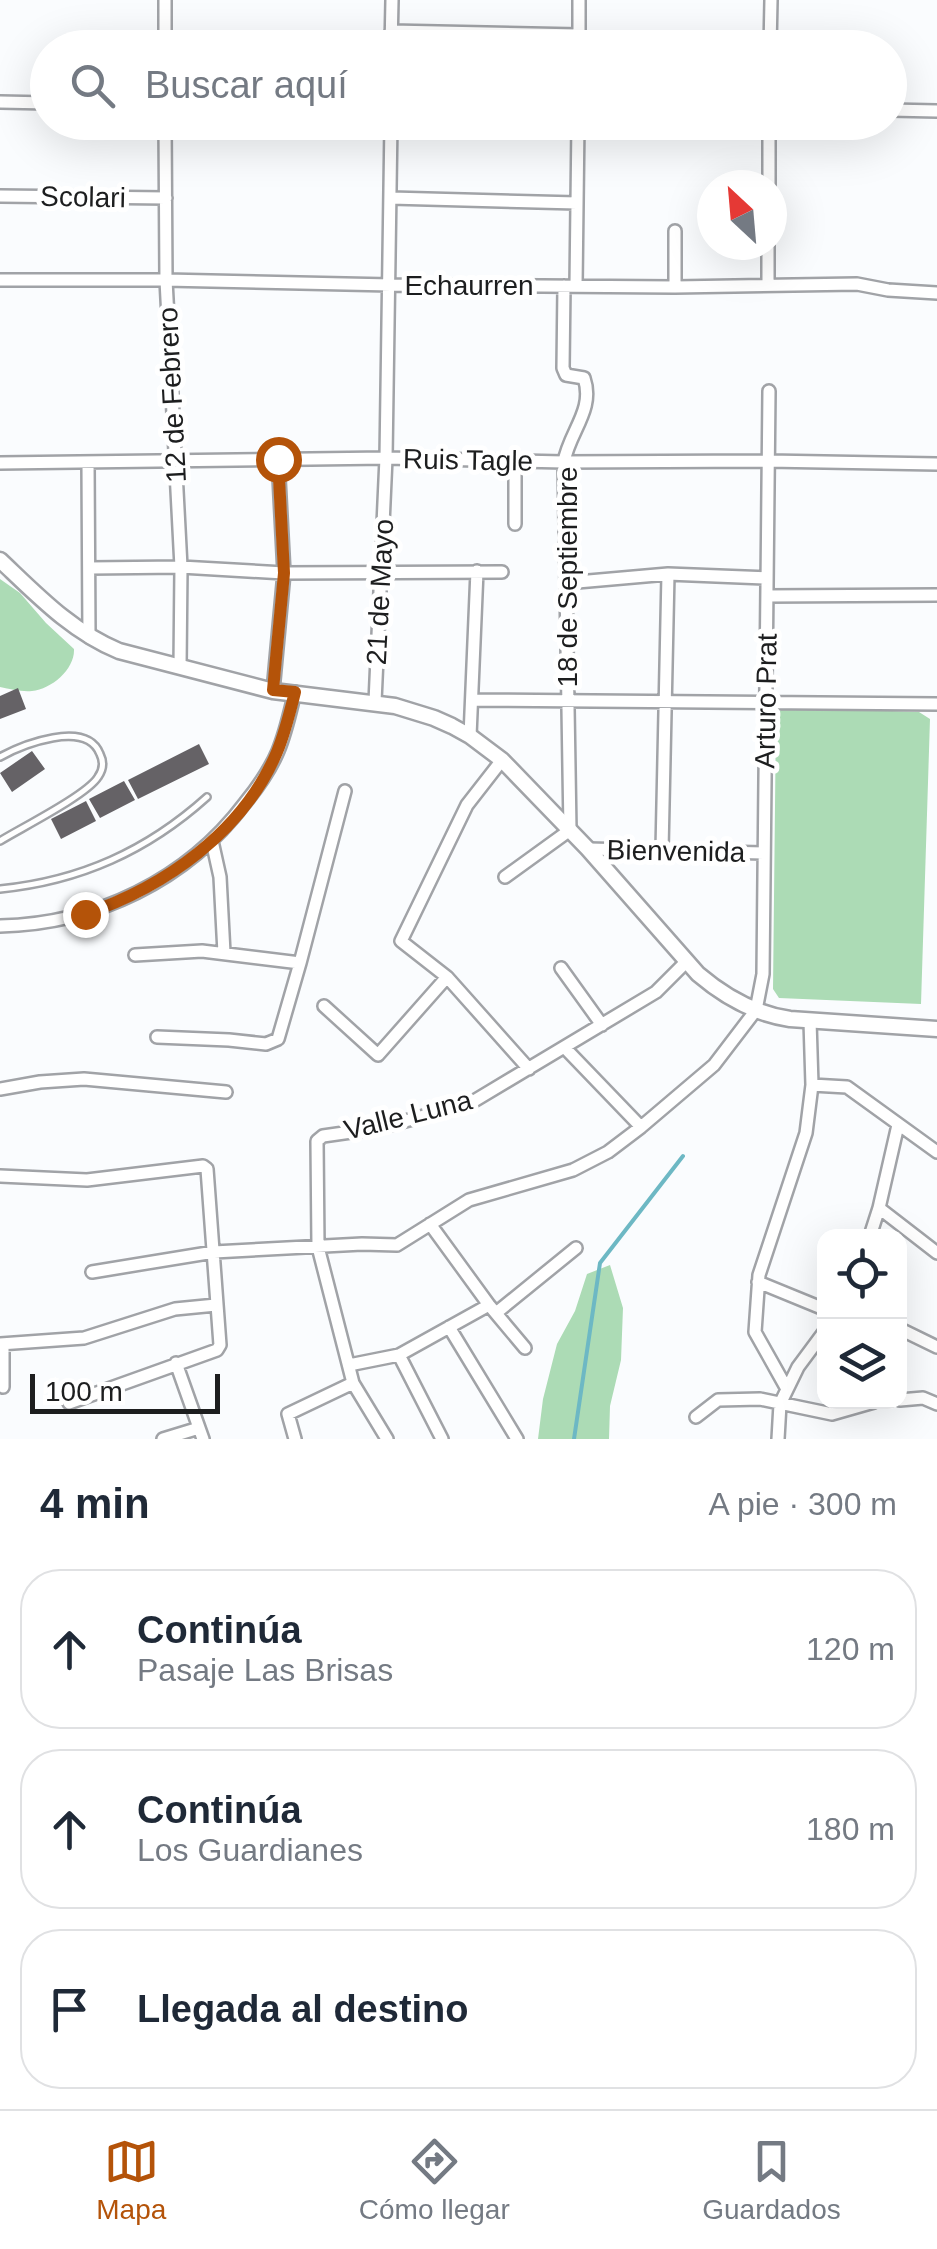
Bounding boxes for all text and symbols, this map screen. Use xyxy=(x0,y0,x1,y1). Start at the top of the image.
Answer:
search box xyxy=(30,30,907,140)
icon: search xyxy=(65,58,120,113)
text: Buscar aquí xyxy=(145,64,348,106)
north arrow xyxy=(697,170,787,260)
street label: Scolari xyxy=(40,181,126,213)
street label: Echaurren xyxy=(404,270,534,301)
street label: 12 de Febrero xyxy=(152,306,192,484)
route start xyxy=(256,437,302,483)
street label: Ruis Tagle xyxy=(403,443,533,477)
street label: 18 de Septiembre xyxy=(552,466,583,688)
street label: 21 de Mayo xyxy=(361,518,399,666)
street label: Arturo Prat xyxy=(749,633,783,769)
street label: Bienvenida xyxy=(606,834,746,868)
route end xyxy=(63,892,109,938)
street label: Valle Luna xyxy=(341,1084,475,1146)
map controls xyxy=(817,1229,907,1409)
button: locate xyxy=(817,1229,907,1319)
button: layers xyxy=(817,1319,907,1409)
scale bar xyxy=(30,1369,220,1414)
text: 100 m xyxy=(45,1376,123,1407)
text: 4 min xyxy=(40,1480,150,1527)
text: A pie · 300 m xyxy=(708,1486,897,1522)
text: Continúa xyxy=(137,1609,302,1651)
icon: ahead xyxy=(42,1622,97,1677)
text: 120 m xyxy=(806,1631,895,1667)
text: Pasaje Las Brisas xyxy=(137,1652,393,1688)
text: Continúa xyxy=(137,1789,302,1831)
icon: ahead xyxy=(42,1802,97,1857)
text: 180 m xyxy=(806,1811,895,1847)
text: Los Guardianes xyxy=(137,1832,363,1868)
icon: arrive xyxy=(42,1982,97,2037)
text: Llegada al destino xyxy=(137,1988,469,2030)
tab: Mapa xyxy=(96,2134,166,2226)
tab: Cómo llegar xyxy=(359,2134,510,2226)
tab: Guardados xyxy=(702,2134,841,2226)

